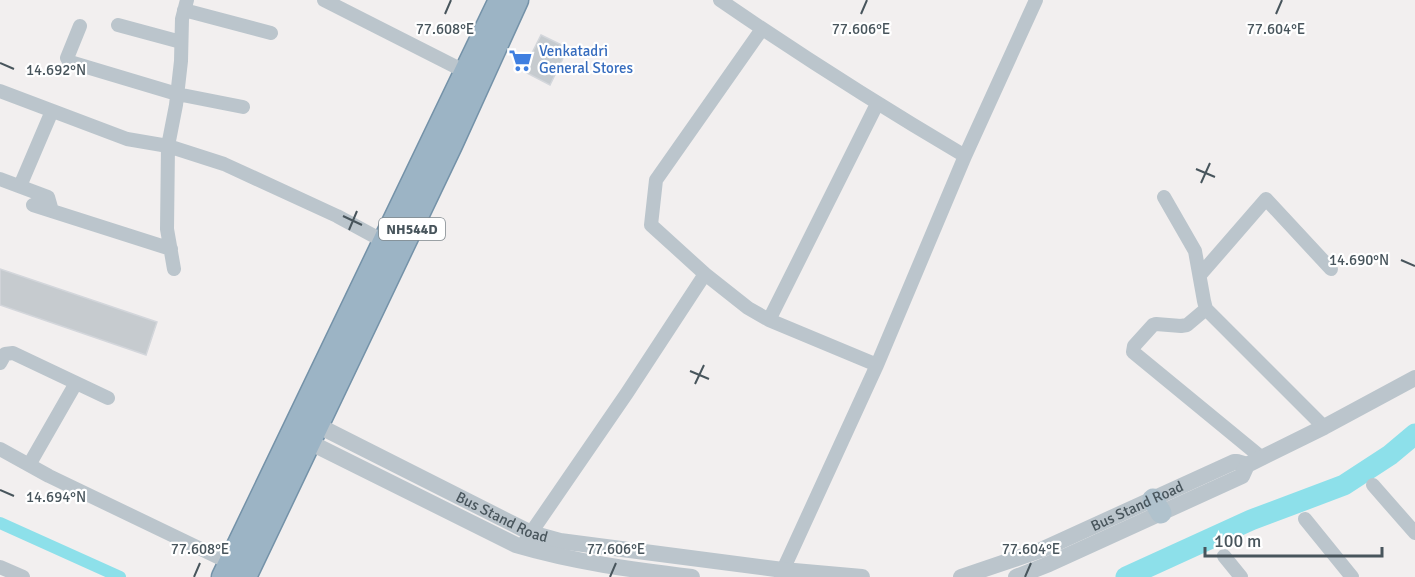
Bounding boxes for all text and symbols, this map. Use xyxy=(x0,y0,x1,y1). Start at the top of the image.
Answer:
text: 77.608°E xyxy=(416,20,474,38)
text: 77.606°E xyxy=(832,20,890,38)
text: 77.604°E xyxy=(1247,20,1305,38)
place label: Venkatadri General Stores xyxy=(539,42,634,77)
supermarket icon: Venkatadri General Stores xyxy=(508,47,534,73)
text: 14.692°N xyxy=(26,61,86,79)
road number: NH544D xyxy=(379,218,445,240)
text: 14.690°N xyxy=(1329,251,1389,269)
street label: Bus Stand Road xyxy=(1088,477,1186,535)
text: 14.694°N xyxy=(26,488,86,506)
street label: Bus Stand Road xyxy=(453,488,550,546)
scale bar xyxy=(1205,520,1382,558)
text: 100 m xyxy=(1214,530,1261,552)
text: 77.608°E xyxy=(171,540,229,558)
text: 77.606°E xyxy=(587,540,645,558)
text: 77.604°E xyxy=(1002,540,1060,558)

